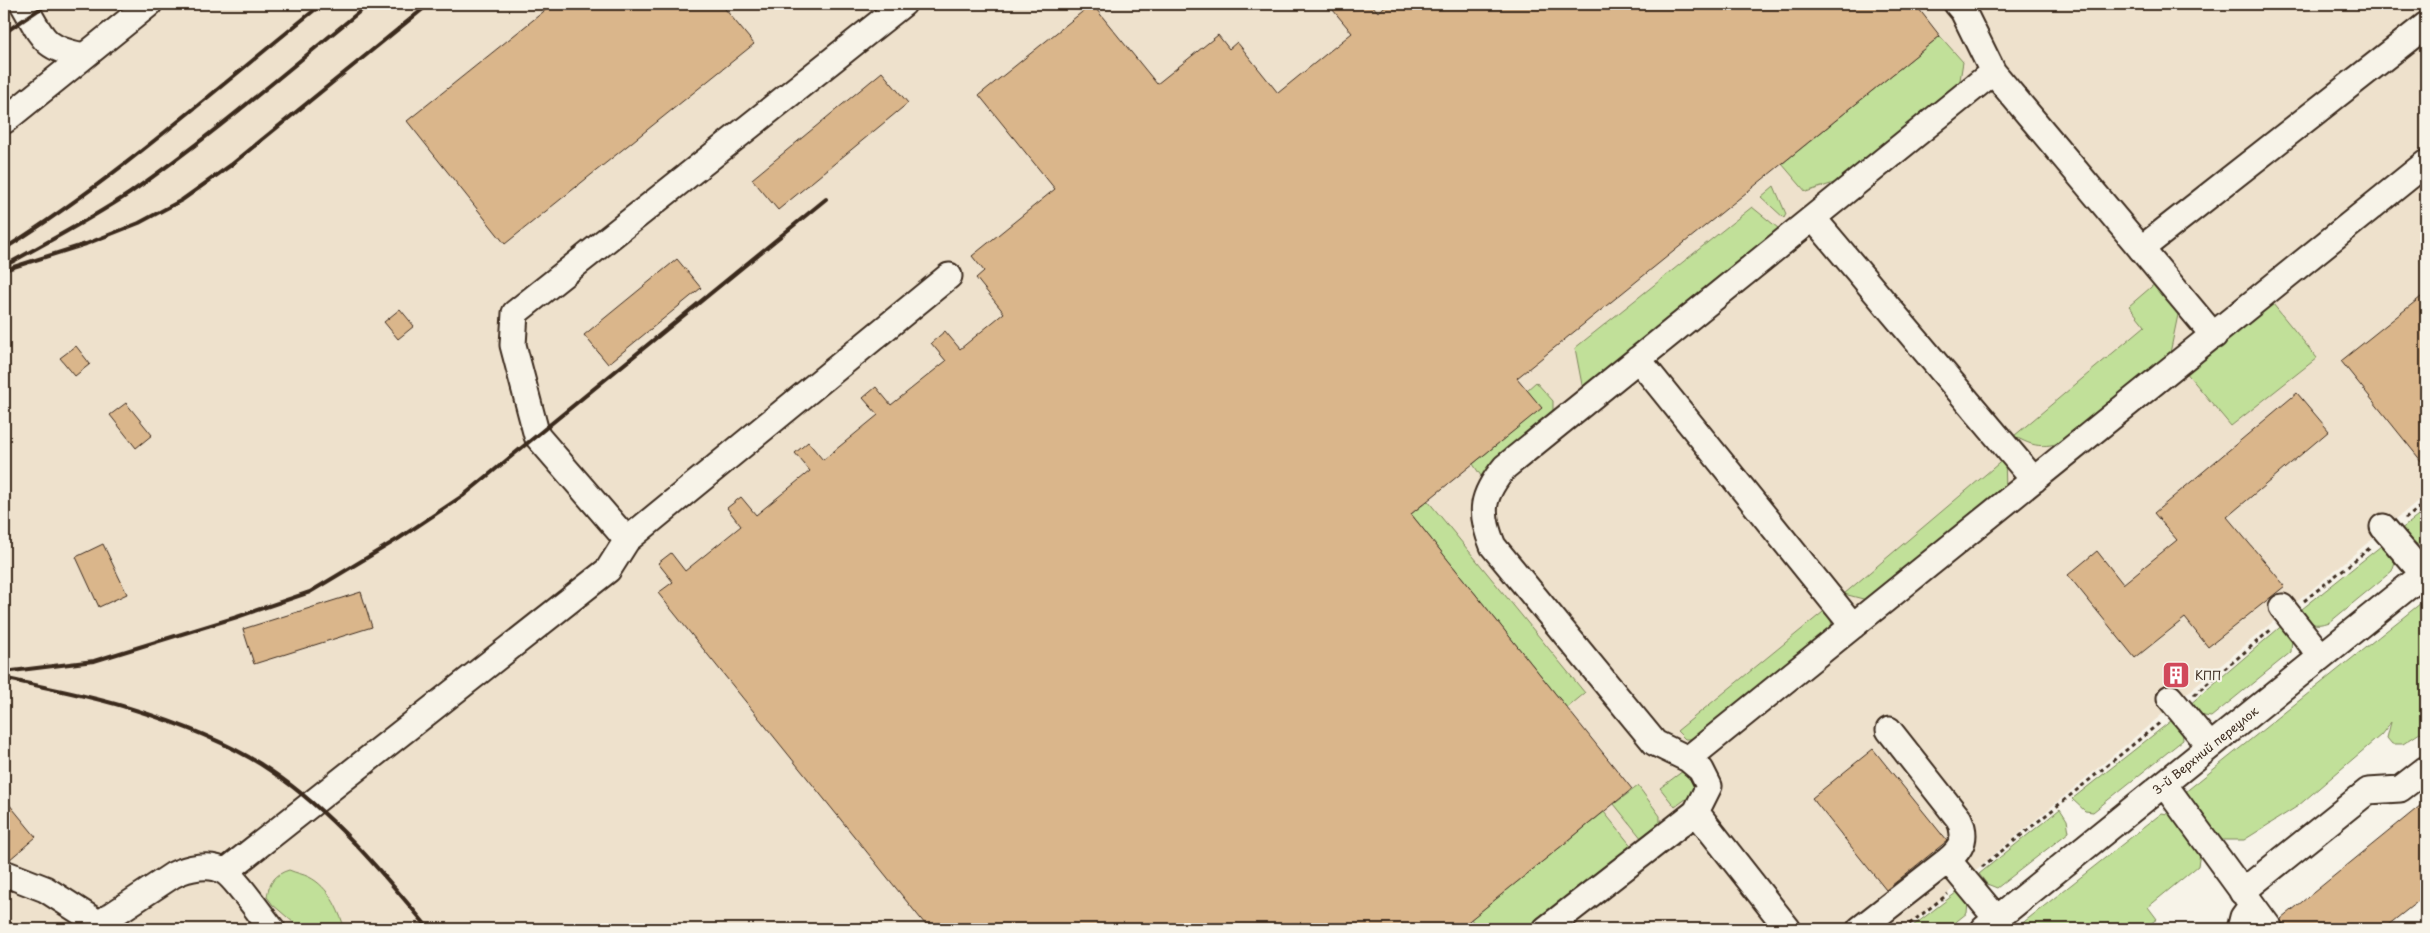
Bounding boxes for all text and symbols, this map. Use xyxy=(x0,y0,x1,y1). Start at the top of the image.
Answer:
building icon: КПП xyxy=(2161,660,2191,690)
place label: КПП xyxy=(2195,666,2221,684)
street label: 3-й Верхний переулок xyxy=(2148,701,2262,798)

